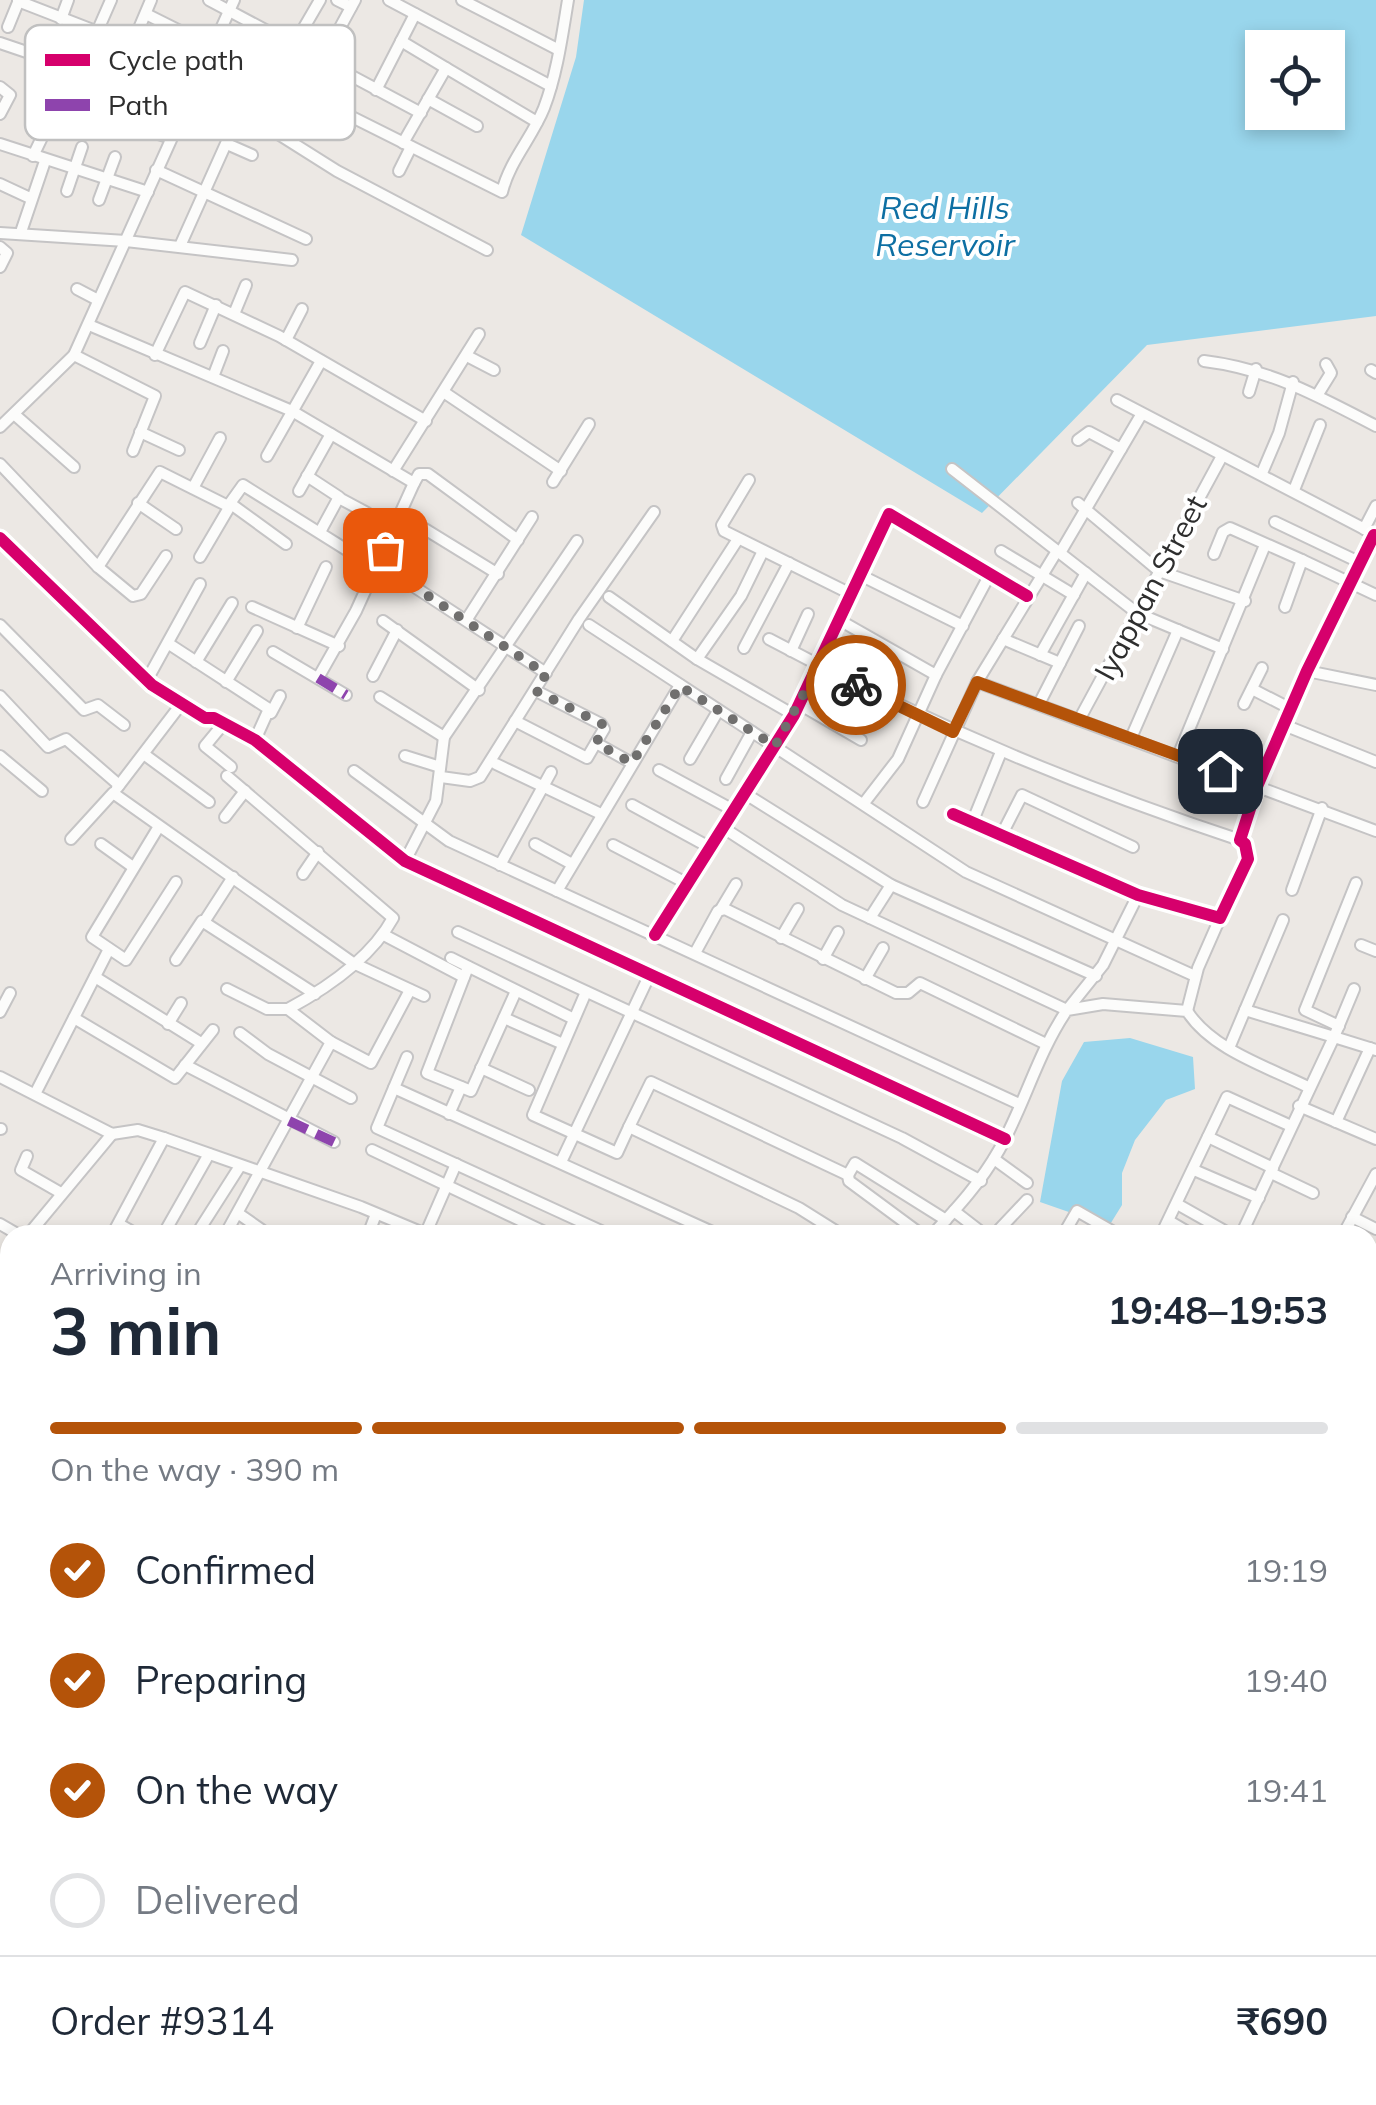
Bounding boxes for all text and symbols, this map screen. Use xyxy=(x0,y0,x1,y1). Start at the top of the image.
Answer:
legend xyxy=(25,25,355,140)
map controls xyxy=(1245,30,1345,130)
button: locate xyxy=(1245,30,1345,130)
text: Cycle path xyxy=(108,42,244,77)
text: Path xyxy=(108,87,169,122)
water label: Red Hills Reservoir xyxy=(875,187,1016,264)
street label: Iyappan Street xyxy=(1086,489,1215,686)
pin xyxy=(343,508,428,593)
icon: bag xyxy=(358,523,413,578)
courier xyxy=(806,635,906,735)
icon: bike xyxy=(829,658,884,713)
pin xyxy=(1178,729,1263,814)
icon: home xyxy=(1193,744,1248,799)
text: Arriving in xyxy=(50,1253,202,1293)
text: 19:48–19:53 xyxy=(1108,1286,1328,1334)
text: 3 min xyxy=(50,1290,221,1371)
text: On the way · 390 m xyxy=(50,1449,339,1489)
icon: check xyxy=(50,1543,105,1598)
text: Confirmed xyxy=(135,1546,316,1594)
text: 19:19 xyxy=(1244,1550,1328,1590)
icon: check xyxy=(50,1653,105,1708)
text: Preparing xyxy=(135,1656,307,1704)
text: 19:40 xyxy=(1244,1660,1328,1700)
icon: check xyxy=(50,1763,105,1818)
text: On the way xyxy=(135,1766,338,1814)
text: 19:41 xyxy=(1244,1770,1328,1810)
text: Delivered xyxy=(135,1876,300,1924)
text: Order #9314 xyxy=(50,1997,274,2045)
text: ₹690 xyxy=(1237,1997,1328,2045)

